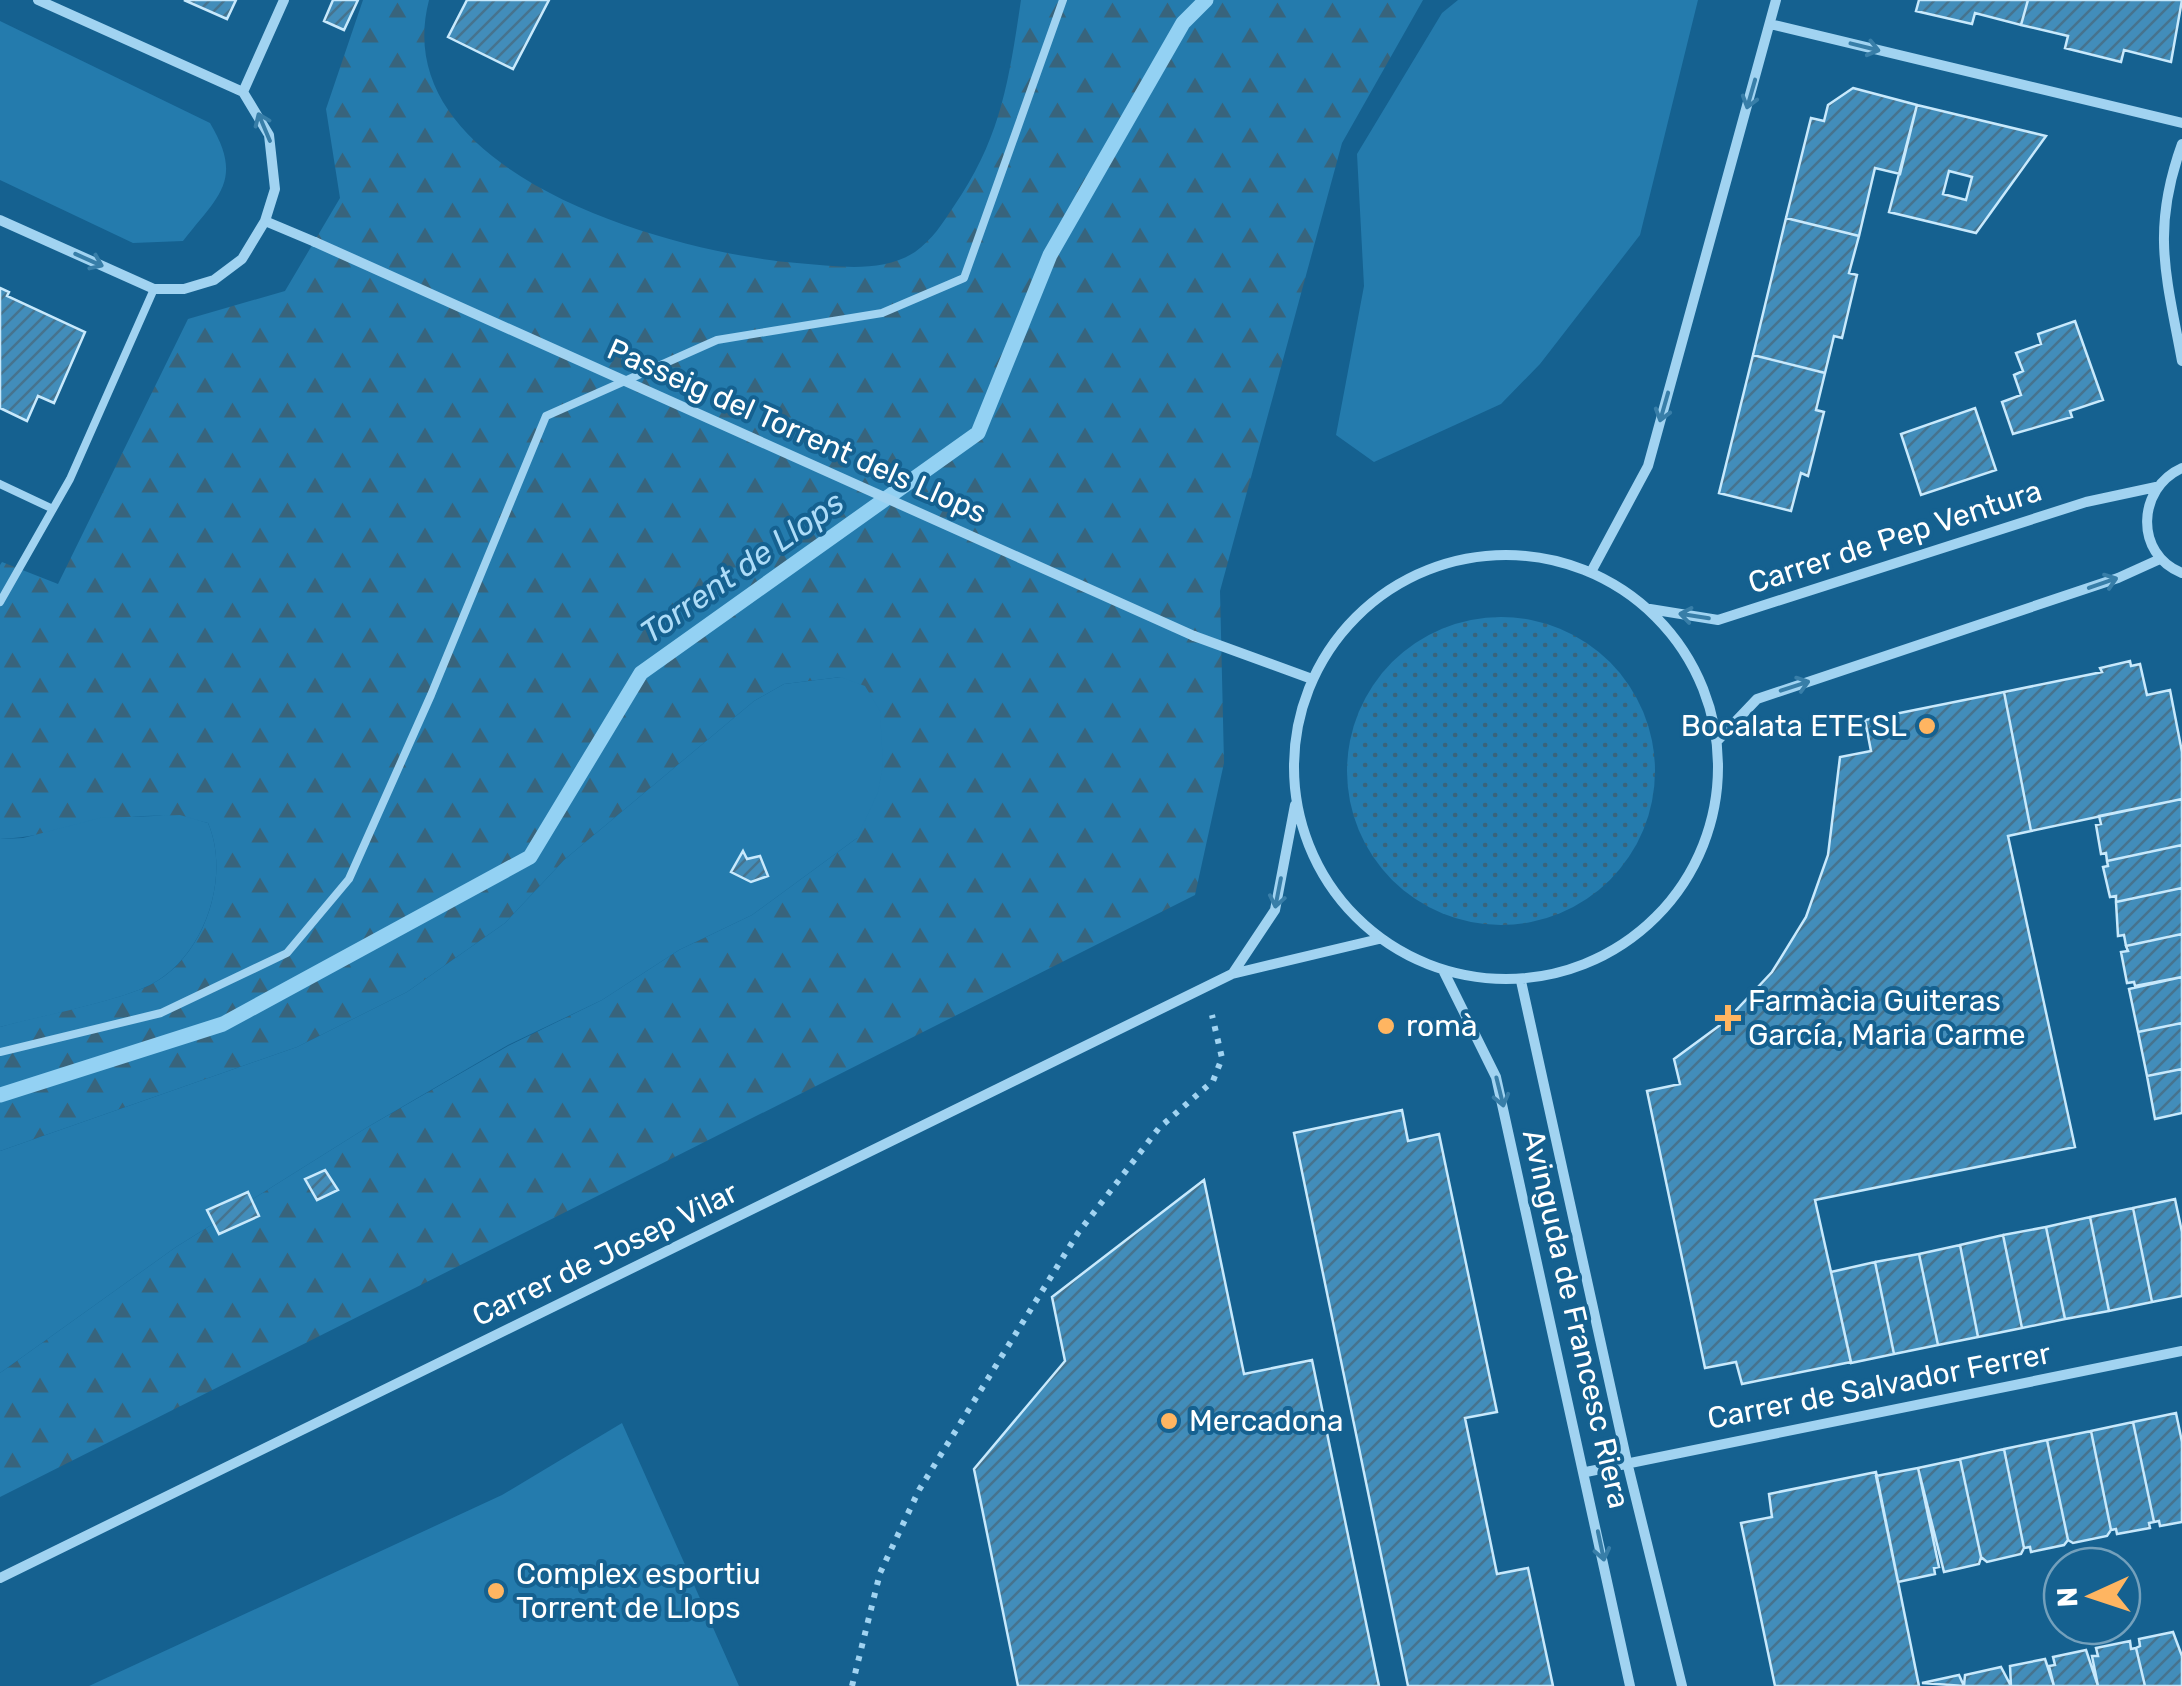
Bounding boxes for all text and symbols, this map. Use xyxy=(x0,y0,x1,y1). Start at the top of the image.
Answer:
one-way arrow xyxy=(1848,39,1880,57)
one-way arrow xyxy=(1740,78,1759,109)
one-way arrow xyxy=(253,112,271,143)
one-way arrow xyxy=(73,252,104,270)
street label: Passeig del Torrent dels Llops xyxy=(602,331,992,531)
one-way arrow xyxy=(1654,391,1672,422)
street label: Carrer de Pep Ventura xyxy=(1744,473,2046,601)
water label: Torrent de Llops xyxy=(633,483,851,651)
one-way arrow xyxy=(2087,572,2119,590)
one-way arrow xyxy=(1679,606,1711,625)
one-way arrow xyxy=(1779,675,1811,693)
place label: Bocalata ETE SL xyxy=(1681,708,1907,744)
marker: Bocalata ETE SL xyxy=(1916,715,1938,737)
one-way arrow xyxy=(1268,876,1287,908)
place label: Farmàcia Guiteras García, Maria Carme xyxy=(1748,983,2026,1053)
marker: Farmàcia Guiteras García, Maria Carme xyxy=(1717,1007,1739,1029)
place label: romà xyxy=(1406,1008,1478,1044)
marker: romà xyxy=(1375,1015,1397,1037)
one-way arrow xyxy=(1491,1076,1510,1107)
street label: Avinguda de Francesc Riera xyxy=(1515,1126,1637,1512)
street label: Carrer de Josep Vilar xyxy=(466,1174,744,1334)
street label: Carrer de Salvador Ferrer xyxy=(1704,1335,2054,1437)
place label: Mercadona xyxy=(1189,1403,1344,1439)
marker: Mercadona xyxy=(1158,1410,1180,1432)
one-way arrow xyxy=(1593,1529,1612,1561)
north arrow xyxy=(2042,1546,2142,1646)
place label: Complex esportiu Torrent de Llops xyxy=(516,1556,761,1626)
marker: Complex esportiu Torrent de Llops xyxy=(485,1580,507,1602)
text: N xyxy=(2051,1586,2085,1608)

